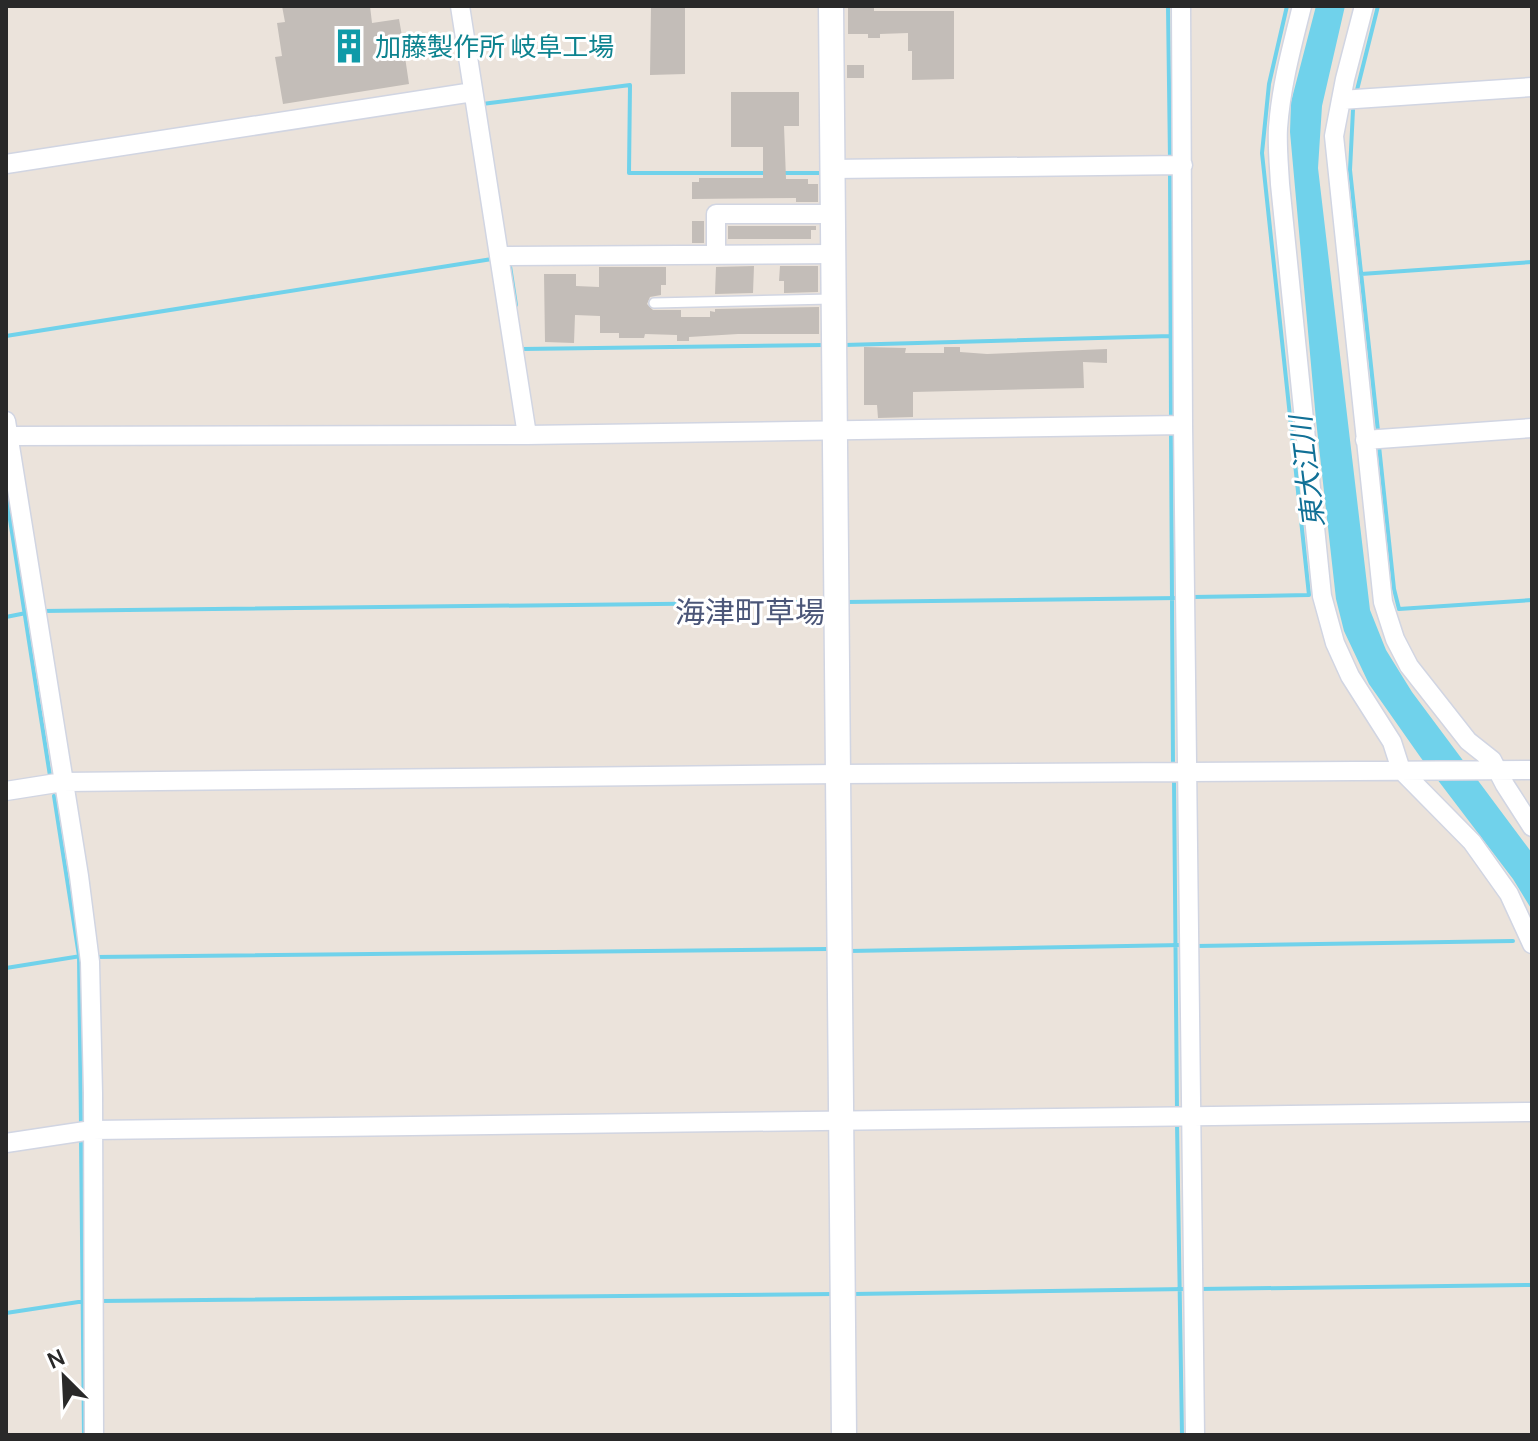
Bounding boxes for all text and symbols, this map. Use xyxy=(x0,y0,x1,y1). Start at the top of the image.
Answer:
building icon: 加藤製作所 岐阜工場 xyxy=(330,27,368,65)
place label: 加藤製作所 岐阜工場 xyxy=(375,28,614,64)
water label: 東大江川 xyxy=(1280,411,1332,530)
district label: 海津町草場 xyxy=(675,591,825,632)
north arrow xyxy=(24,1337,104,1417)
text: N xyxy=(43,1342,69,1376)

